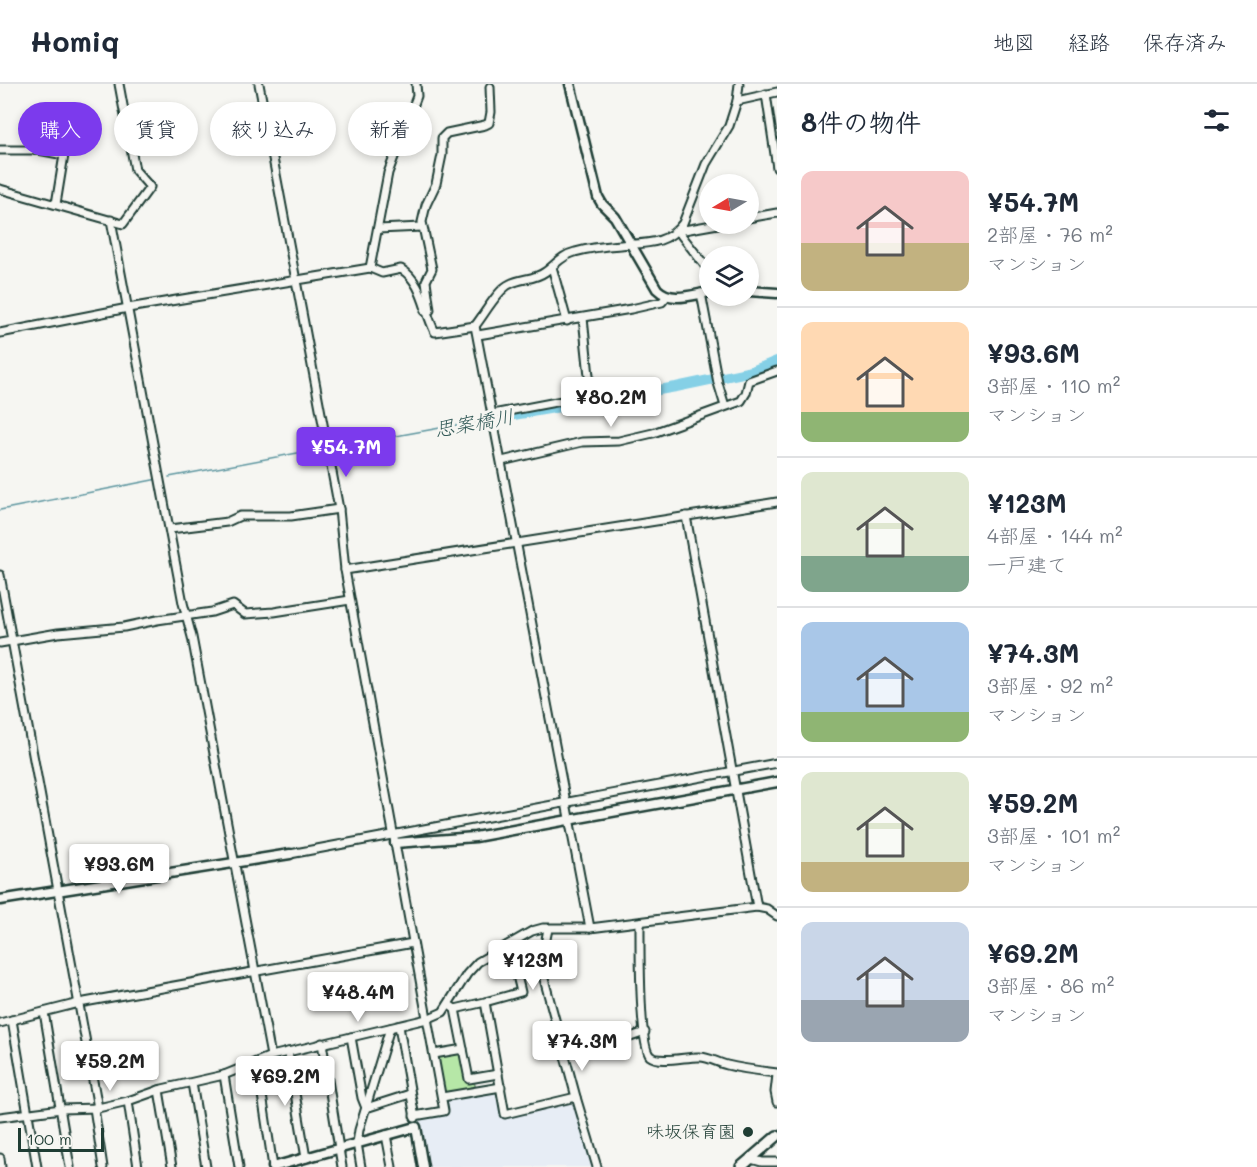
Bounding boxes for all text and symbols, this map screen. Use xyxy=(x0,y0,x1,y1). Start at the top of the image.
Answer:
text: Homiq xyxy=(30,23,119,59)
text: 地図 xyxy=(993,28,1035,55)
text: 経路 xyxy=(1068,28,1110,55)
text: 保存済み xyxy=(1143,28,1227,55)
chip: 購入 xyxy=(18,102,102,156)
chip: 賃貸 xyxy=(114,102,198,156)
chip: 絞り込み xyxy=(210,102,336,156)
chip: 新着 xyxy=(348,102,432,156)
icon: filters xyxy=(1200,104,1233,137)
text: 8件の物件 xyxy=(801,105,921,139)
north arrow xyxy=(699,174,759,234)
map controls xyxy=(699,174,759,306)
text: ¥54.7M xyxy=(987,185,1079,219)
icon: home xyxy=(849,195,921,267)
text: 2部屋 · 76 m² xyxy=(987,221,1113,247)
button: layers xyxy=(699,246,759,306)
text: マンション xyxy=(987,250,1086,276)
text: ¥93.6M xyxy=(987,336,1080,370)
icon: home xyxy=(849,346,921,418)
text: 3部屋 · 110 m² xyxy=(987,372,1120,398)
pin: ¥80.2M xyxy=(562,377,660,428)
text: ¥80.2M xyxy=(575,383,647,409)
text: マンション xyxy=(987,401,1086,427)
water label: 思案橋川 xyxy=(432,402,515,442)
pin: ¥54.7M xyxy=(297,427,395,478)
text: ¥54.7M xyxy=(311,433,381,459)
text: ¥123M xyxy=(987,486,1067,520)
icon: home xyxy=(849,496,921,568)
text: 4部屋 · 144 m² xyxy=(987,522,1123,548)
text: 一戸建て xyxy=(987,551,1067,577)
text: ¥74.3M xyxy=(987,636,1080,670)
icon: home xyxy=(849,646,921,718)
text: 3部屋 · 92 m² xyxy=(987,672,1113,698)
text: マンション xyxy=(987,701,1086,727)
text: ¥59.2M xyxy=(987,786,1078,820)
icon: home xyxy=(849,796,921,868)
text: 3部屋 · 101 m² xyxy=(987,822,1120,848)
pin: ¥93.6M xyxy=(70,844,168,895)
text: ¥93.6M xyxy=(83,850,155,876)
text: マンション xyxy=(987,851,1086,877)
text: ¥69.2M xyxy=(987,936,1079,970)
pin: ¥123M xyxy=(491,940,575,991)
text: ¥123M xyxy=(502,946,564,972)
icon: home xyxy=(849,946,921,1018)
pin: ¥48.4M xyxy=(309,972,407,1023)
text: 3部屋 · 86 m² xyxy=(987,972,1114,998)
text: ¥48.4M xyxy=(321,978,395,1004)
text: マンション xyxy=(987,1001,1086,1027)
pin: ¥74.3M xyxy=(533,1021,631,1072)
text: ¥74.3M xyxy=(546,1027,618,1053)
pin: ¥59.2M xyxy=(61,1041,159,1092)
text: ¥59.2M xyxy=(75,1047,145,1073)
pin: ¥69.2M xyxy=(236,1056,334,1107)
text: ¥69.2M xyxy=(250,1062,320,1088)
place label: 味坂保育園 xyxy=(646,1119,736,1143)
scale bar xyxy=(18,1125,104,1152)
marker: 味坂保育園 xyxy=(741,1125,755,1139)
text: 100 m xyxy=(27,1128,72,1149)

